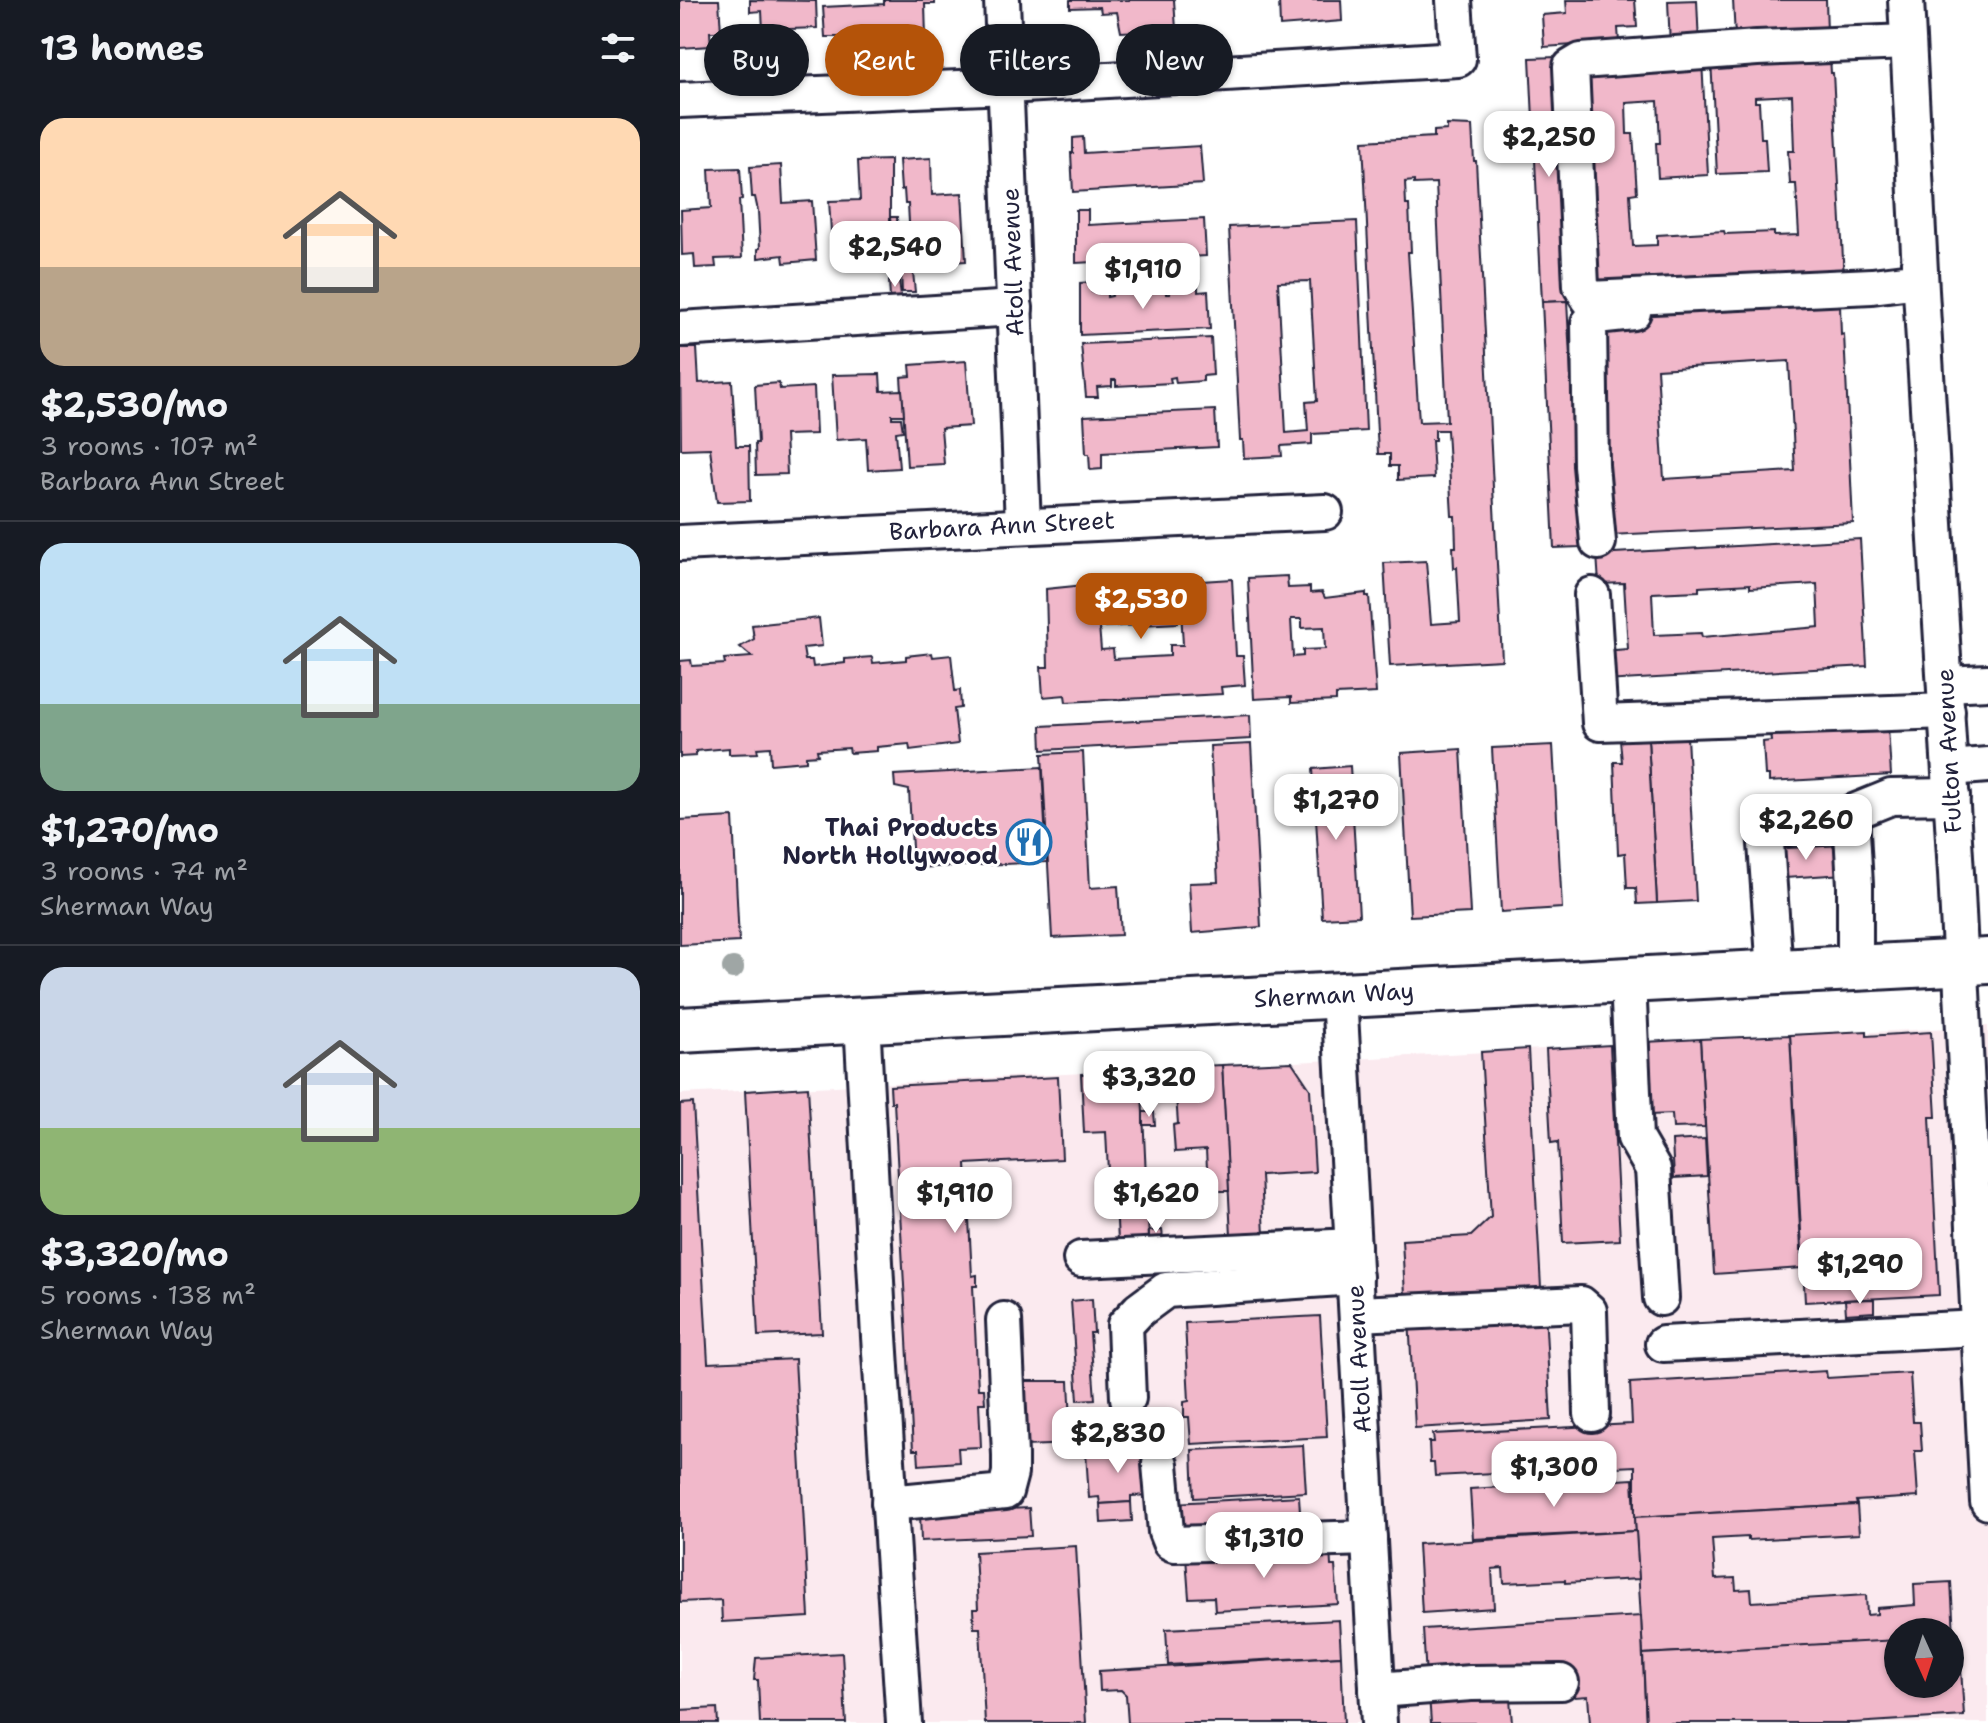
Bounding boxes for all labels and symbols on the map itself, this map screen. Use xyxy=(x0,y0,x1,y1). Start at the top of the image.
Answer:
pin: $2,250 xyxy=(1484,111,1614,179)
street label: Atoll Avenue xyxy=(994,187,1032,337)
pin: $2,540 xyxy=(830,221,960,289)
pin: $1,910 xyxy=(1078,243,1208,311)
street label: Barbara Ann Street xyxy=(888,504,1116,548)
pin: $2,530 xyxy=(1076,573,1206,641)
street label: Fulton Avenue xyxy=(1929,668,1969,834)
pin: $1,270 xyxy=(1271,774,1401,842)
pin: $2,260 xyxy=(1741,794,1871,862)
place label: Thai Products North Hollywood xyxy=(782,812,998,872)
restaurant icon: Thai Products North Hollywood xyxy=(1005,818,1053,866)
street label: Sherman Way xyxy=(1253,975,1415,1015)
pin: $3,320 xyxy=(1084,1051,1214,1119)
pin: $1,910 xyxy=(890,1167,1020,1235)
pin: $1,620 xyxy=(1091,1167,1221,1235)
pin: $1,290 xyxy=(1795,1238,1925,1306)
street label: Atoll Avenue xyxy=(1339,1284,1379,1434)
pin: $2,830 xyxy=(1053,1407,1183,1475)
pin: $1,300 xyxy=(1489,1441,1619,1509)
pin: $1,310 xyxy=(1199,1512,1329,1580)
north arrow xyxy=(1884,1618,1964,1698)

